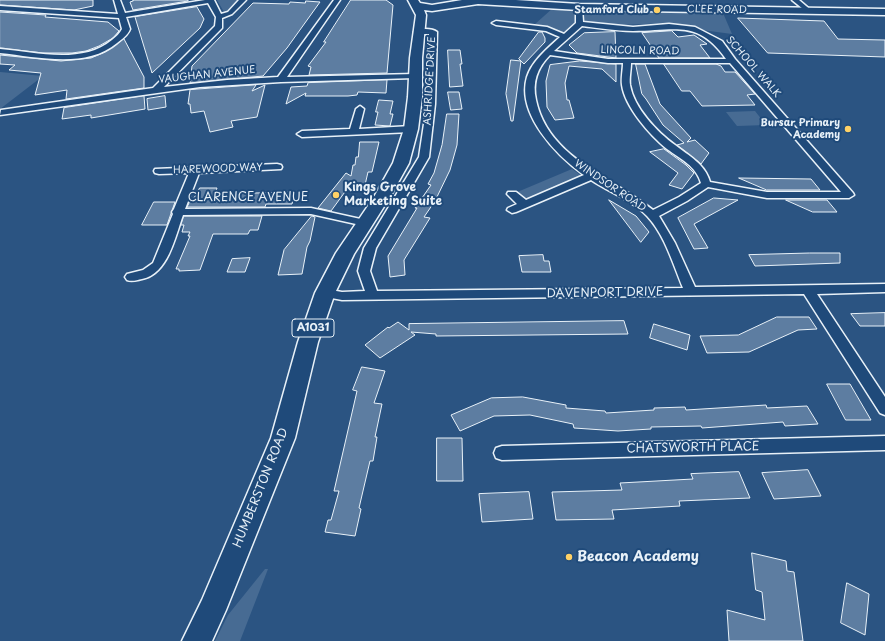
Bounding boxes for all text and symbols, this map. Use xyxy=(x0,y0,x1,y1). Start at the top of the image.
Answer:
street label: CLEE ROAD xyxy=(687,3,747,17)
place label: Stamford Club xyxy=(574,4,649,16)
marker: Stamford Club xyxy=(652,5,662,15)
street label: SCHOOL WALK xyxy=(723,34,783,100)
street label: ASHRIDGE DRIVE xyxy=(422,36,438,126)
street label: LINCOLN ROAD xyxy=(600,44,680,58)
street label: VAUGHAN AVENUE xyxy=(158,64,256,86)
place label: Bursar Primary Academy xyxy=(761,117,840,140)
marker: Bursar Primary Academy xyxy=(843,124,853,134)
street label: WINDSOR ROAD xyxy=(572,158,648,214)
street label: HAREWOOD WAY xyxy=(173,161,263,177)
place label: Kings Grove Marketing Suite xyxy=(344,181,442,209)
marker: Kings Grove Marketing Suite xyxy=(331,190,341,200)
street label: CLARENCE AVENUE xyxy=(188,191,308,205)
street label: DAVENPORT DRIVE xyxy=(547,285,663,301)
road number: A1031 xyxy=(292,319,334,337)
street label: HUMBERSTON ROAD xyxy=(230,426,292,550)
street label: CHATSWORTH PLACE xyxy=(626,440,760,456)
place label: Beacon Academy xyxy=(577,549,699,565)
marker: Beacon Academy xyxy=(564,552,574,562)

